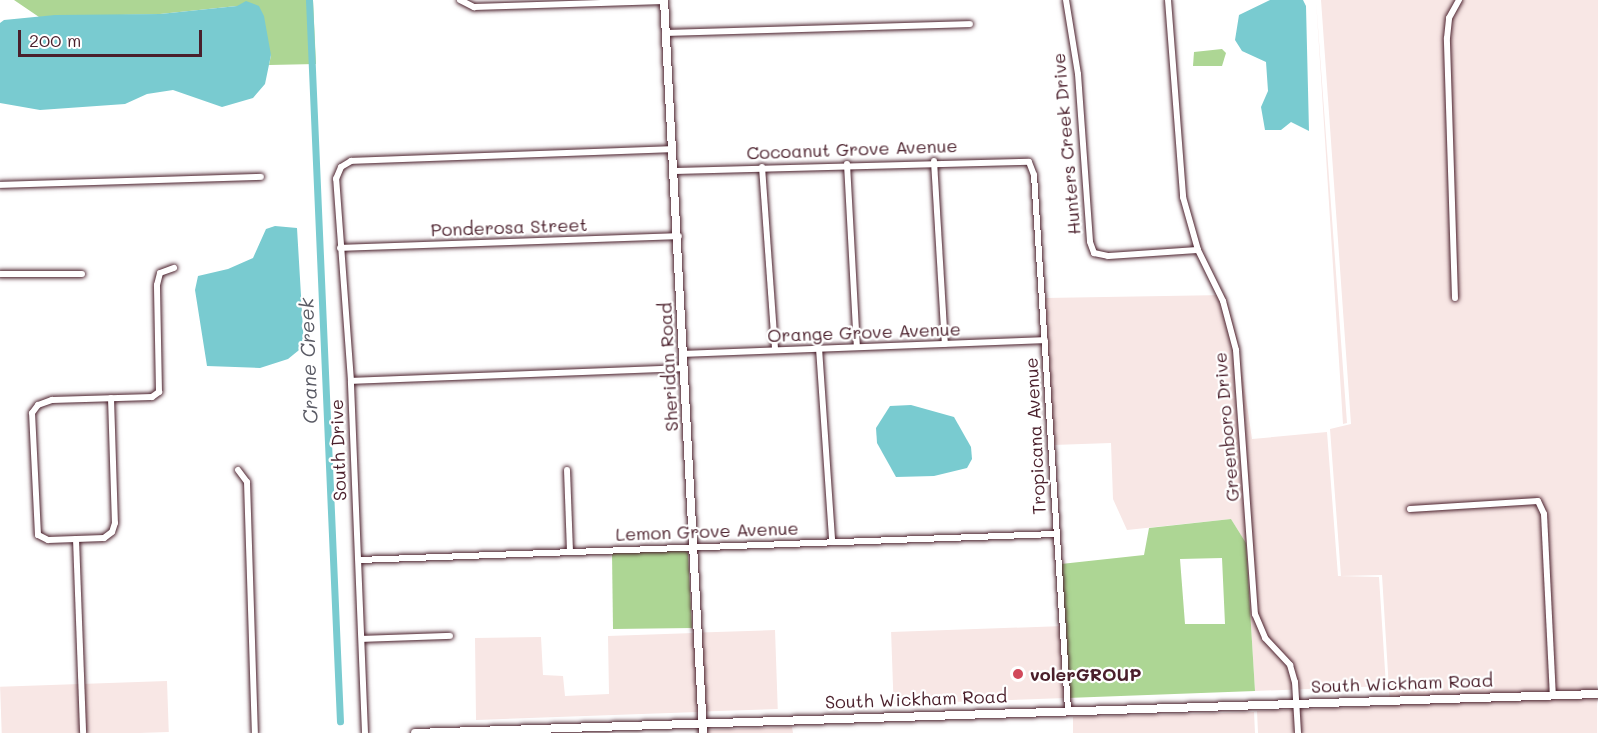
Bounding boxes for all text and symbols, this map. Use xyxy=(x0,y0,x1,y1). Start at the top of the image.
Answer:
scale bar xyxy=(21,18,206,56)
text: 200 m xyxy=(29,28,81,52)
street label: Hunters Creek Drive xyxy=(1047,52,1085,236)
street label: Cocoanut Grove Avenue xyxy=(746,135,958,163)
street label: Ponderosa Street xyxy=(430,213,588,241)
water label: Crane Creek xyxy=(294,297,322,425)
street label: Sheridan Road xyxy=(654,302,682,432)
street label: Orange Grove Avenue xyxy=(767,318,961,346)
street label: Greenboro Drive xyxy=(1209,351,1243,503)
street label: Tropicana Avenue xyxy=(1020,357,1050,515)
street label: South Drive xyxy=(325,399,351,501)
street label: Lemon Grove Avenue xyxy=(615,517,799,545)
place label: volerGROUP xyxy=(1030,663,1142,685)
marker: volerGROUP xyxy=(1011,667,1025,681)
street label: South Wickham Road xyxy=(1311,669,1493,697)
street label: South Wickham Road xyxy=(825,685,1007,713)

